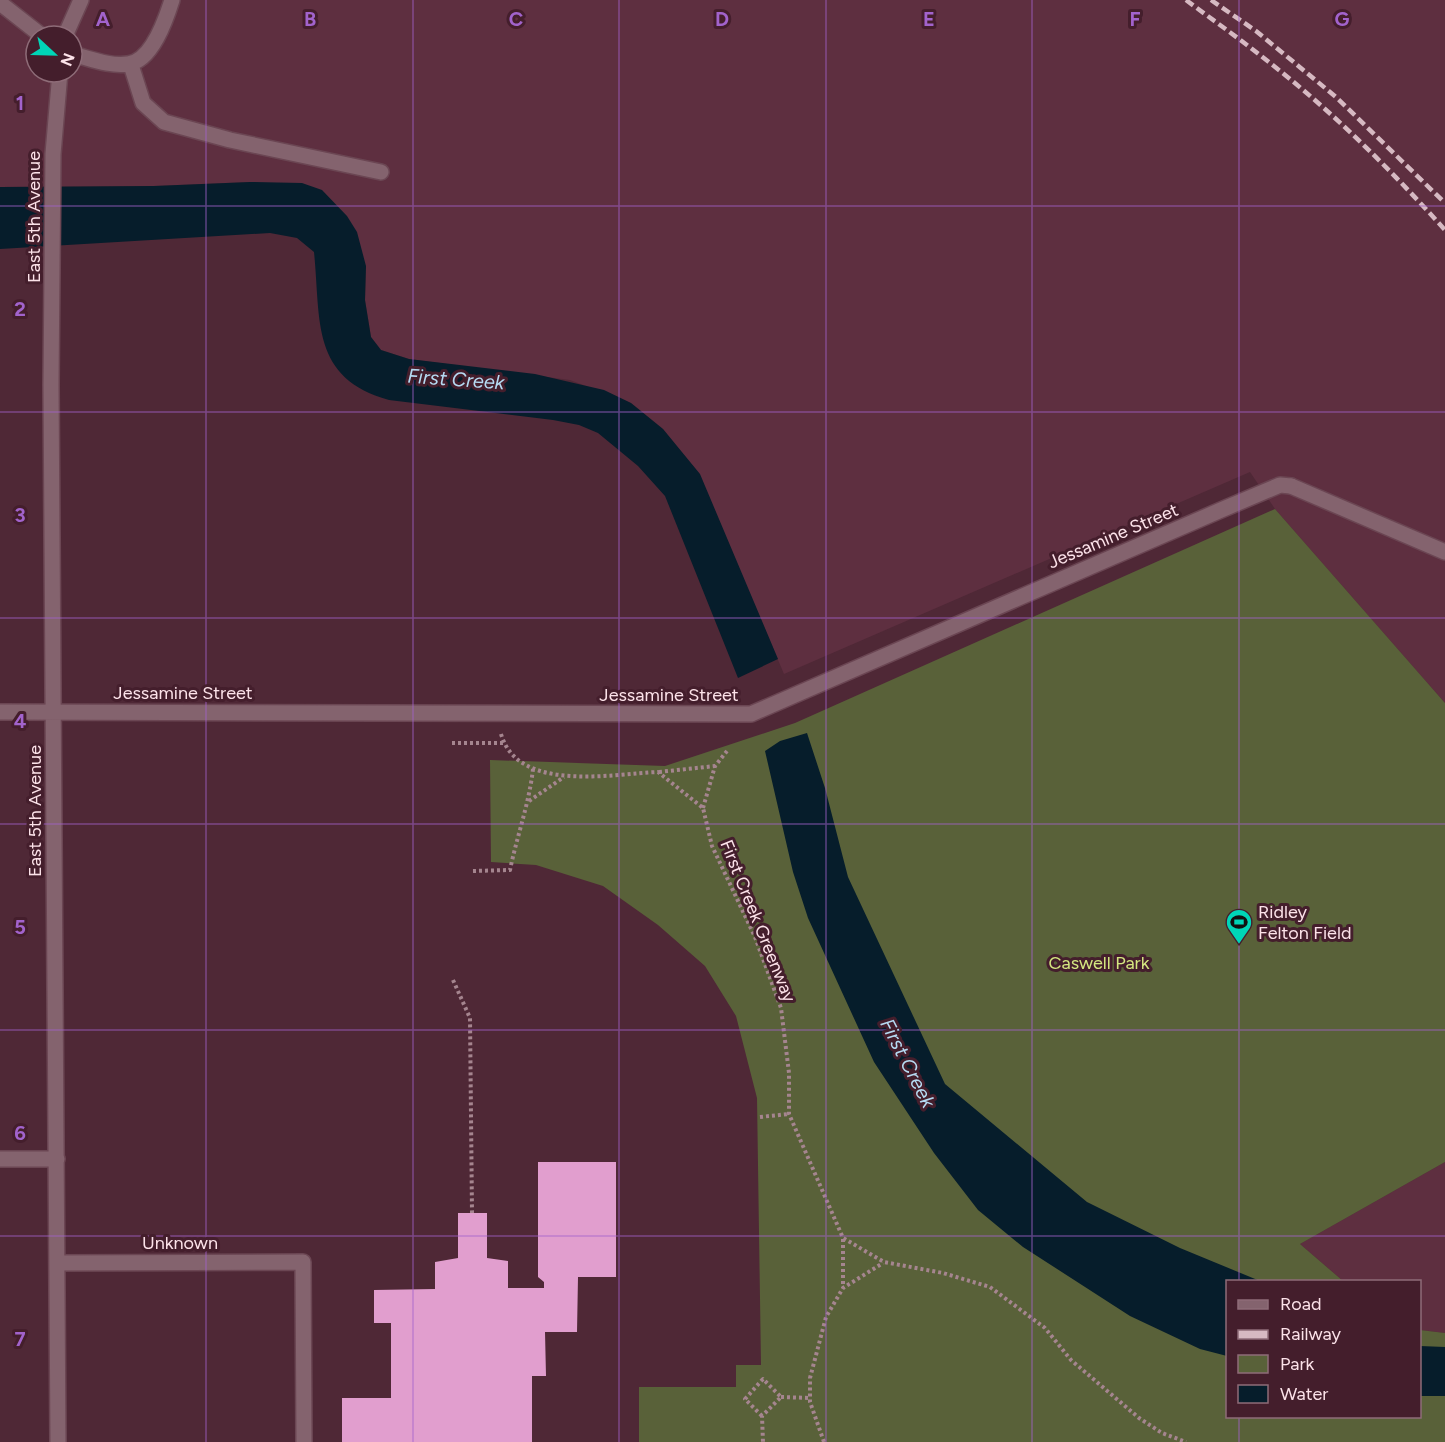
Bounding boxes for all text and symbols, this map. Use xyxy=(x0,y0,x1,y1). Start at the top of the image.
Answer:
text: A xyxy=(96,7,111,31)
text: B xyxy=(304,7,316,31)
text: C xyxy=(509,7,523,31)
text: D xyxy=(715,7,729,31)
text: E xyxy=(923,7,935,31)
text: F xyxy=(1129,7,1141,31)
text: G xyxy=(1335,7,1350,31)
north arrow xyxy=(24,24,84,84)
text: N xyxy=(56,50,79,69)
text: 1 xyxy=(16,91,24,115)
street label: East 5th Avenue xyxy=(23,151,45,283)
text: 2 xyxy=(14,297,26,321)
water label: First Creek xyxy=(407,364,507,394)
street label: Jessamine Street xyxy=(1045,499,1182,573)
text: 3 xyxy=(14,503,26,527)
street label: Jessamine Street xyxy=(113,682,253,704)
street label: Jessamine Street xyxy=(599,684,739,706)
text: 4 xyxy=(14,709,27,733)
street label: East 5th Avenue xyxy=(24,745,46,877)
street label: First Creek Greenway xyxy=(715,837,801,1006)
place label: Ridley Felton Field xyxy=(1258,901,1351,944)
sports icon: Ridley Felton Field xyxy=(1224,907,1254,945)
text: 5 xyxy=(14,915,26,939)
park label: Caswell Park xyxy=(1049,952,1150,974)
water label: First Creek xyxy=(875,1014,941,1113)
text: 6 xyxy=(14,1121,26,1145)
street label: Unknown xyxy=(142,1232,218,1254)
legend xyxy=(1226,1280,1421,1418)
text: Road xyxy=(1280,1293,1321,1315)
text: Railway xyxy=(1280,1323,1342,1345)
text: 7 xyxy=(14,1327,26,1351)
text: Park xyxy=(1280,1353,1315,1375)
text: Water xyxy=(1280,1383,1328,1405)

